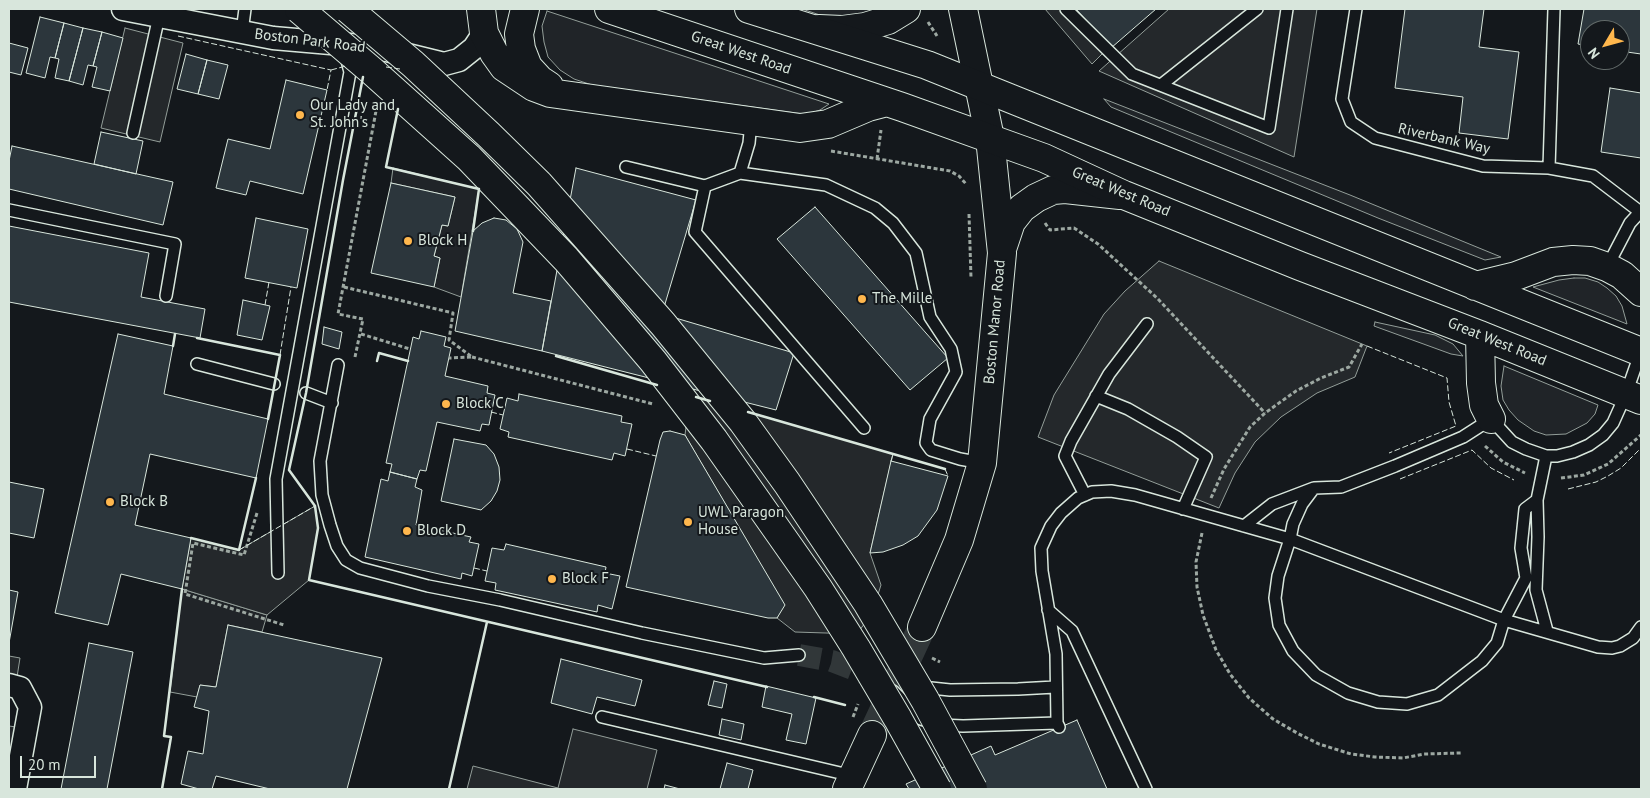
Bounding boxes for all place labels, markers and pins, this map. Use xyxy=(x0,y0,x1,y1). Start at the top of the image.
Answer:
place label: Our Lady and St. John's xyxy=(310,97,395,132)
marker: Our Lady and St. John's xyxy=(294,109,306,121)
place label: Block H xyxy=(418,232,467,250)
marker: Block H xyxy=(402,235,414,247)
place label: The Mille xyxy=(872,290,932,308)
marker: The Mille xyxy=(856,293,868,305)
place label: Block C xyxy=(456,395,504,413)
marker: Block C xyxy=(440,398,452,410)
place label: Block B xyxy=(120,493,168,511)
marker: Block B xyxy=(104,496,116,508)
place label: UWL Paragon House xyxy=(698,504,784,539)
marker: UWL Paragon House xyxy=(682,516,694,528)
place label: Block D xyxy=(417,522,466,540)
marker: Block D xyxy=(401,525,413,537)
place label: Block F xyxy=(562,570,609,588)
marker: Block F xyxy=(546,573,558,585)

